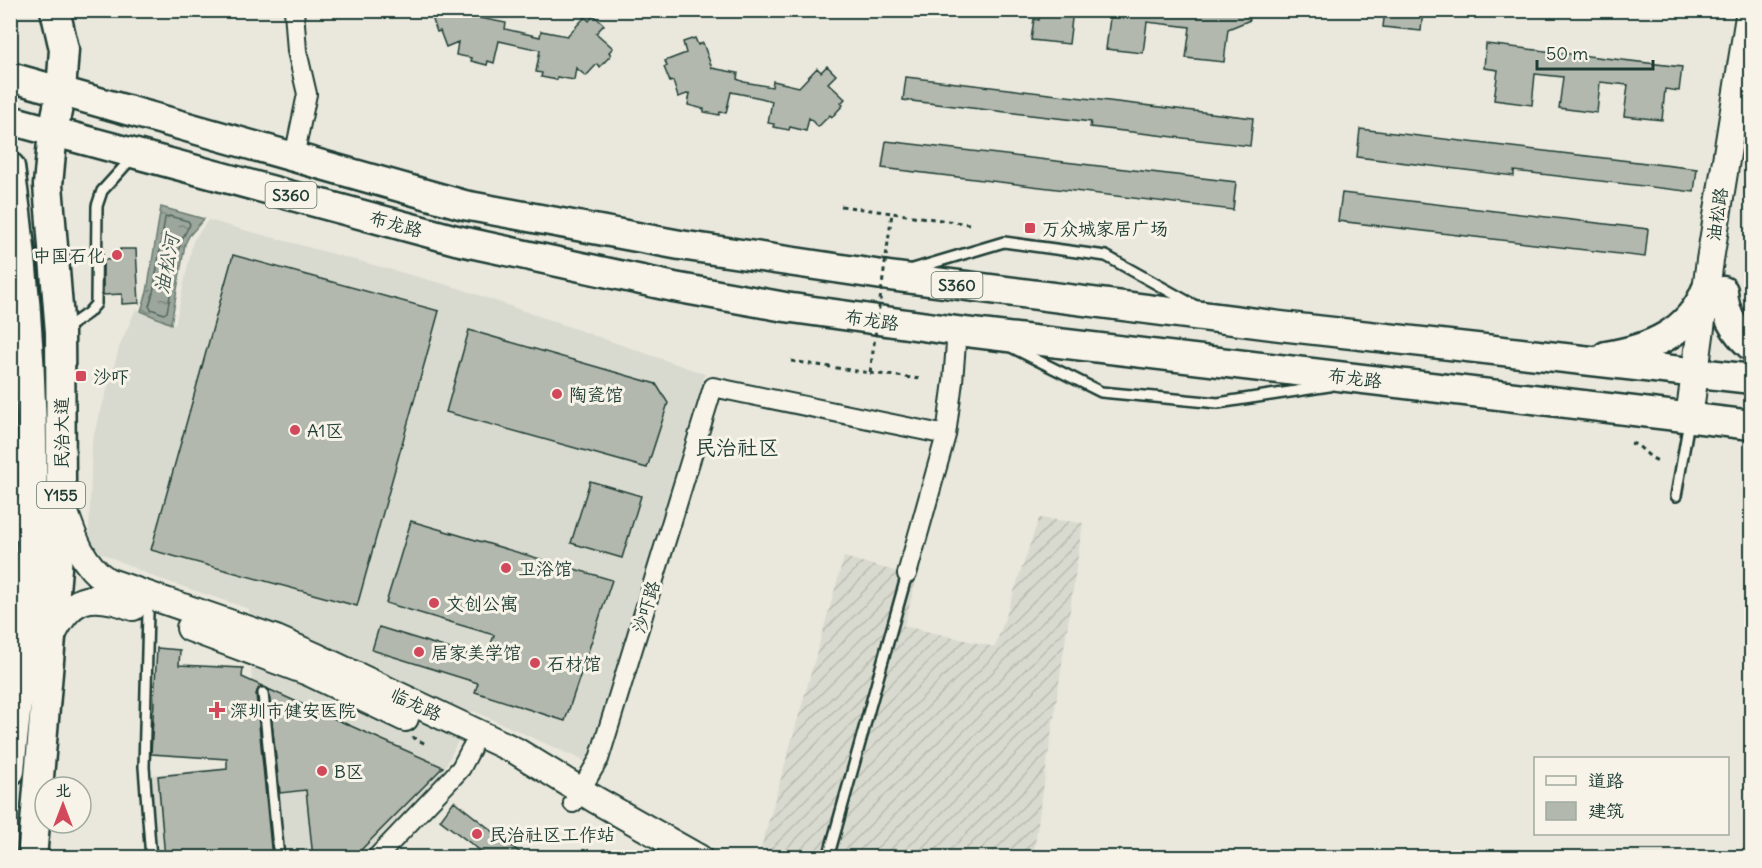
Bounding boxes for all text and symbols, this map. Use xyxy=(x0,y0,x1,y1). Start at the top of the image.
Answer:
scale bar xyxy=(1537,33,1652,71)
text: 50 m xyxy=(1546,42,1588,65)
road number: S360 xyxy=(266,182,316,208)
street label: 油松路 xyxy=(1701,186,1733,242)
street label: 布龙路 xyxy=(367,206,425,242)
place label: 万众城家居广场 xyxy=(1042,217,1168,240)
marker: 万众城家居广场 xyxy=(1023,221,1037,235)
water label: 油松河 xyxy=(148,229,185,296)
place label: 中国石化 xyxy=(33,244,105,267)
marker: 中国石化 xyxy=(110,248,124,262)
road number: S360 xyxy=(932,272,982,298)
street label: 布龙路 xyxy=(844,305,900,335)
street label: 布龙路 xyxy=(1327,363,1383,393)
place label: 沙吓 xyxy=(93,365,129,388)
marker: 沙吓 xyxy=(74,369,88,383)
place label: 陶瓷馆 xyxy=(569,383,623,406)
marker: 陶瓷馆 xyxy=(550,387,564,401)
street label: 民治大道 xyxy=(50,397,73,469)
place label: A1区 xyxy=(307,419,343,442)
marker: A1区 xyxy=(288,423,302,437)
district label: 民治社区 xyxy=(695,434,779,461)
road number: Y155 xyxy=(37,482,85,508)
place label: 卫浴馆 xyxy=(518,557,572,580)
marker: 卫浴馆 xyxy=(499,561,513,575)
street label: 沙吓路 xyxy=(627,578,665,636)
place label: 文创公寓 xyxy=(446,592,518,615)
marker: 文创公寓 xyxy=(427,596,441,610)
place label: 居家美学馆 xyxy=(431,641,521,664)
marker: 居家美学馆 xyxy=(412,645,426,659)
place label: 石材馆 xyxy=(547,652,601,675)
marker: 石材馆 xyxy=(528,656,542,670)
street label: 临龙路 xyxy=(387,682,445,726)
place label: 深圳市健安医院 xyxy=(230,699,356,722)
marker: 深圳市健安医院 xyxy=(208,701,226,719)
legend xyxy=(1534,757,1729,835)
place label: B区 xyxy=(334,760,364,783)
marker: B区 xyxy=(315,764,329,778)
text: 道路 xyxy=(1588,769,1624,792)
north arrow xyxy=(33,775,93,835)
text: 北 xyxy=(55,780,71,800)
text: 建筑 xyxy=(1588,799,1624,822)
place label: 民治社区工作站 xyxy=(489,823,615,846)
marker: 民治社区工作站 xyxy=(470,827,484,841)

